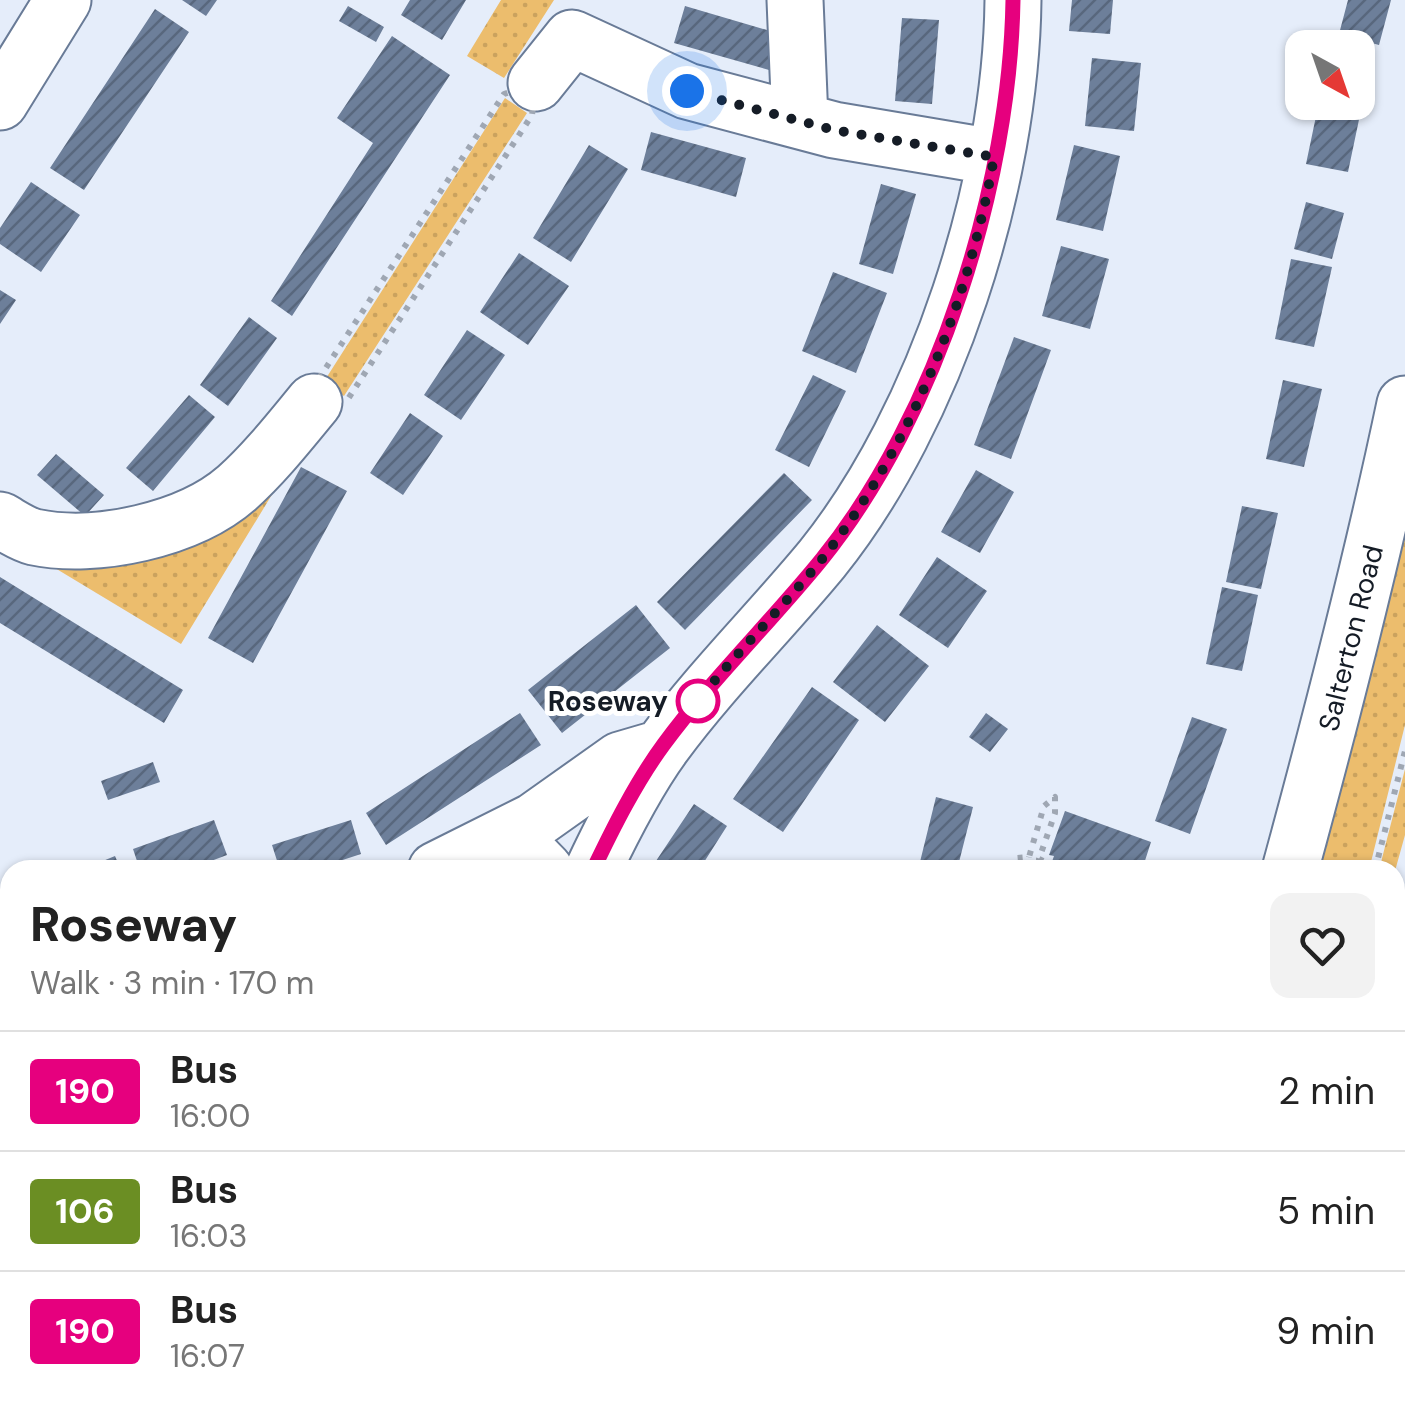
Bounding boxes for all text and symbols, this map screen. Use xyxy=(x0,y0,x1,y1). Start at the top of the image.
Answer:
north arrow xyxy=(1285,30,1375,120)
map controls xyxy=(1285,30,1375,120)
your location xyxy=(662,66,712,116)
street label: Salterton Road xyxy=(1310,541,1392,735)
marker: Roseway xyxy=(677,680,719,722)
place label: Roseway xyxy=(548,683,668,720)
text: Roseway xyxy=(30,893,237,956)
button: heart xyxy=(1270,893,1375,998)
text: Walk · 3 min · 170 m xyxy=(30,962,314,1004)
text: Bus xyxy=(170,1045,238,1095)
text: 2 min xyxy=(1278,1066,1375,1116)
text: 190 xyxy=(55,1068,115,1114)
text: 16:00 xyxy=(170,1095,250,1137)
text: Bus xyxy=(170,1165,238,1215)
text: 5 min xyxy=(1277,1186,1375,1236)
text: 106 xyxy=(55,1188,115,1234)
text: 16:03 xyxy=(170,1215,247,1257)
text: Bus xyxy=(170,1285,238,1335)
text: 9 min xyxy=(1276,1306,1375,1356)
text: 190 xyxy=(55,1308,115,1354)
text: 16:07 xyxy=(170,1335,245,1377)

